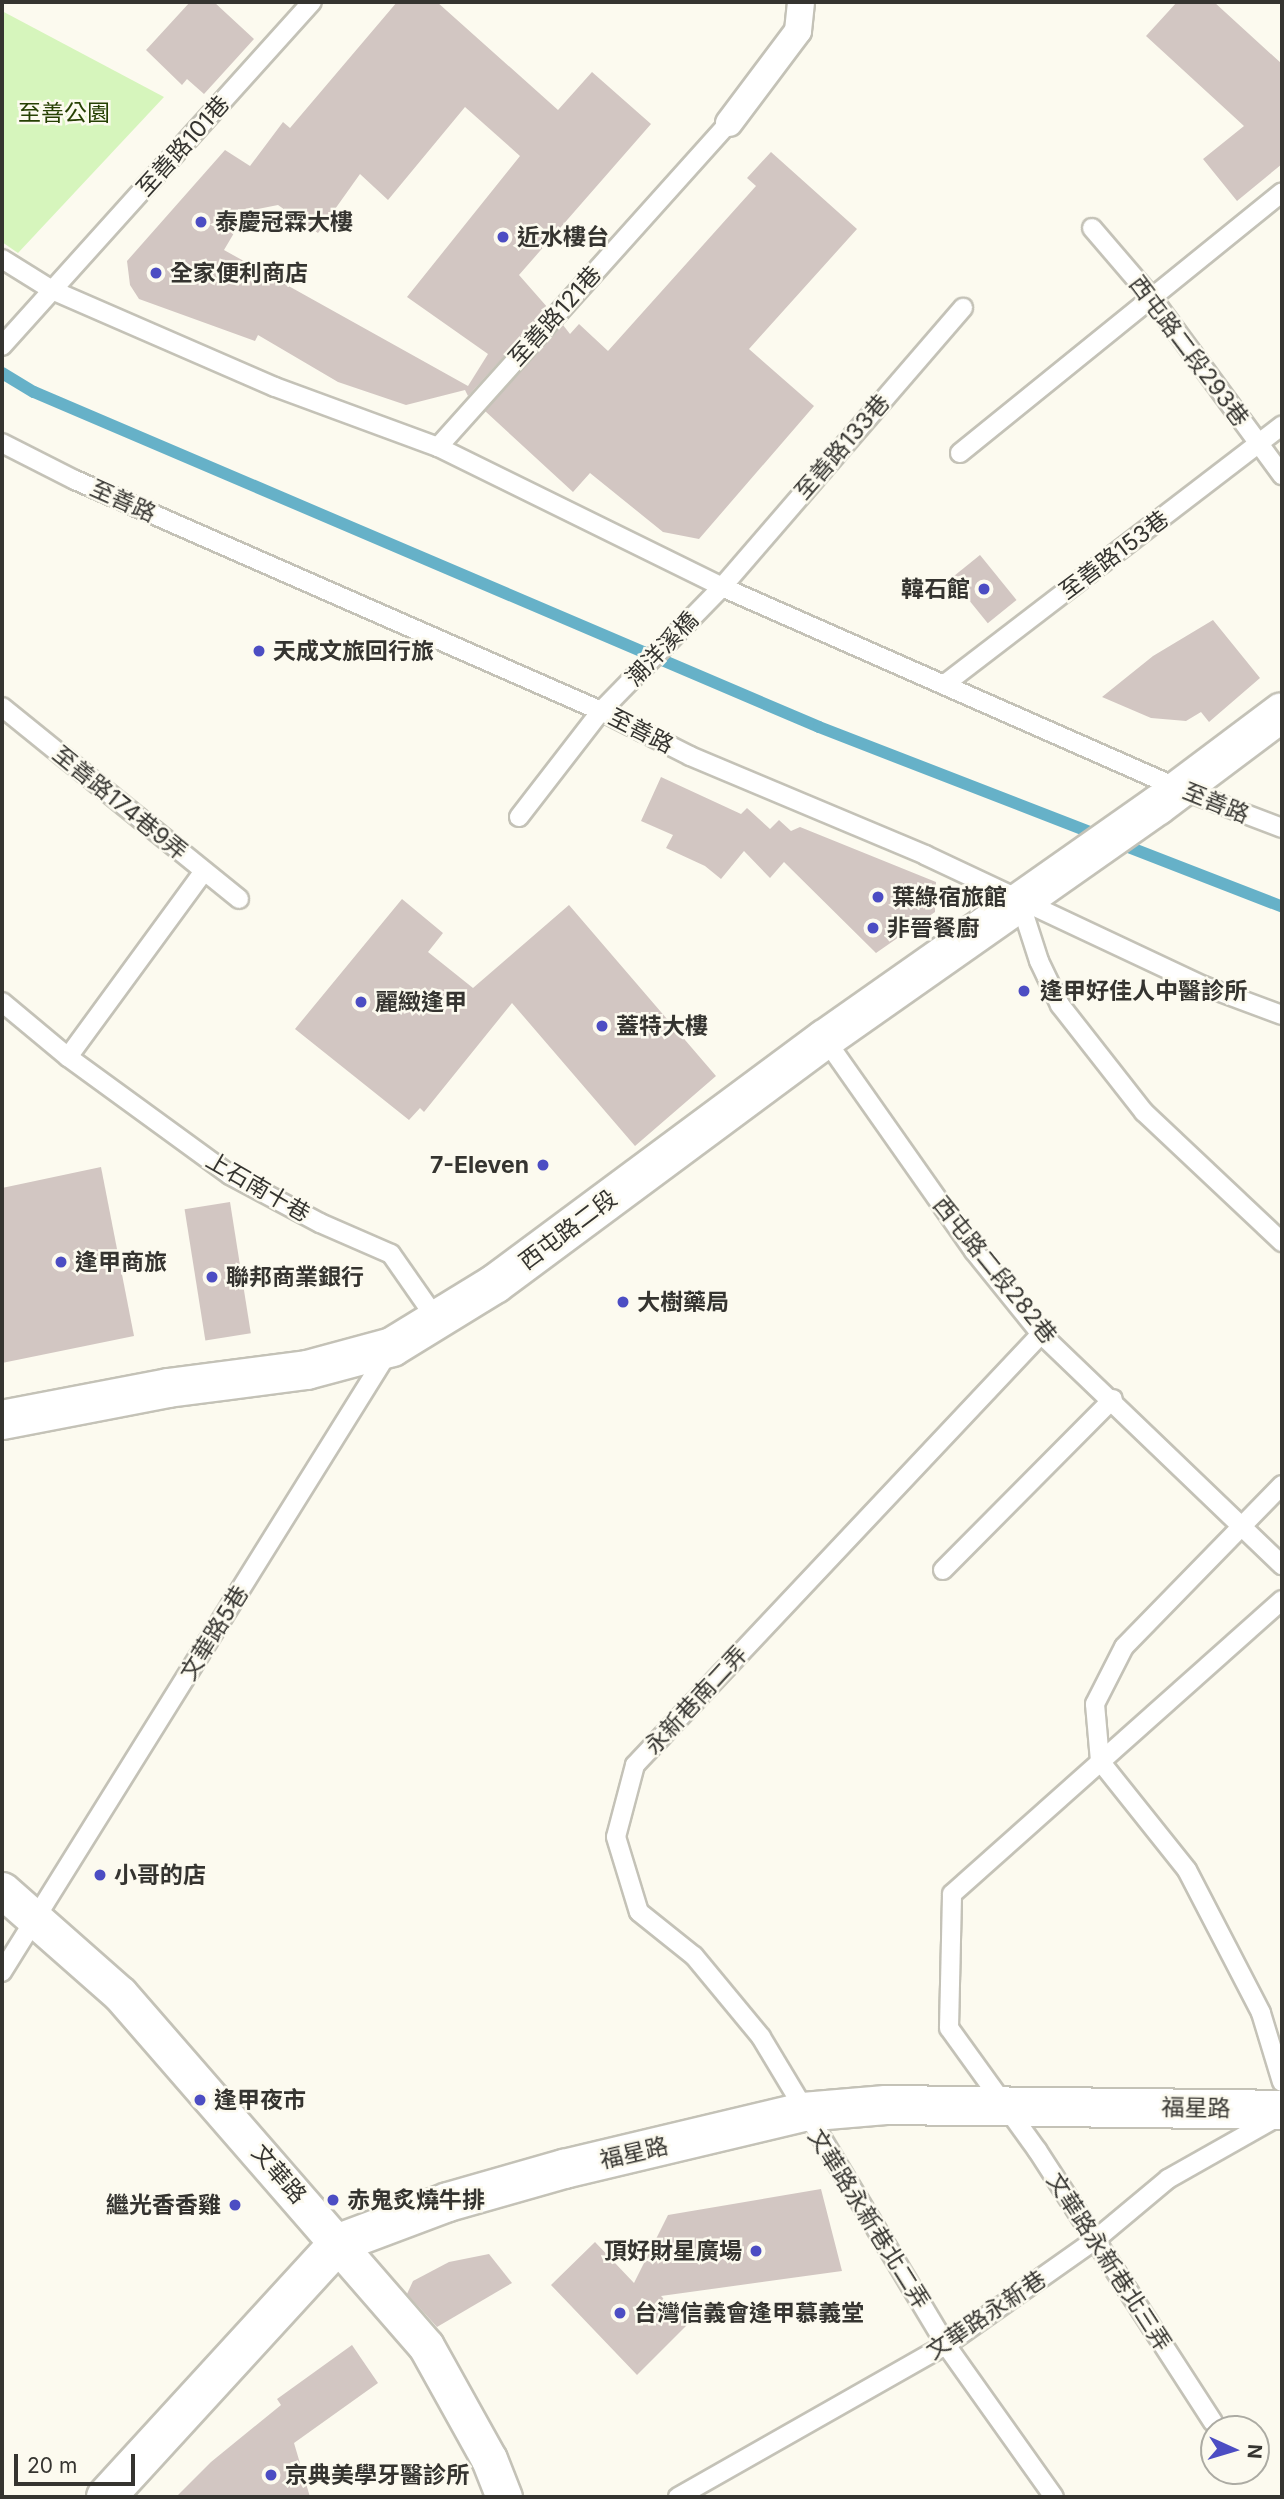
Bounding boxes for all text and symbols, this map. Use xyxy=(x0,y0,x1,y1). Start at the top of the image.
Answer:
street label: 至善路101巷 xyxy=(131,90,235,202)
park label: 至善公園 xyxy=(18,99,110,127)
place label: 泰慶冠霖大樓 xyxy=(215,208,353,236)
marker: 泰慶冠霖大樓 xyxy=(193,214,209,230)
place label: 近水樓台 xyxy=(517,223,609,251)
marker: 近水樓台 xyxy=(495,229,511,245)
place label: 全家便利商店 xyxy=(170,259,308,287)
street label: 至善路121巷 xyxy=(503,260,607,372)
marker: 全家便利商店 xyxy=(148,265,164,281)
street label: 西屯路二段293巷 xyxy=(1124,271,1254,431)
street label: 至善路133巷 xyxy=(789,389,895,505)
street label: 至善路 xyxy=(86,474,160,528)
street label: 至善路153巷 xyxy=(1054,505,1174,605)
place label: 韓石館 xyxy=(901,575,970,603)
marker: 韓石館 xyxy=(976,581,992,597)
street label: 潮洋溪橋 xyxy=(620,606,704,692)
place label: 天成文旅回行旅 xyxy=(273,637,434,665)
marker: 天成文旅回行旅 xyxy=(251,643,267,659)
street label: 至善路 xyxy=(604,703,678,759)
street label: 至善路174巷9弄 xyxy=(47,740,193,866)
street label: 至善路 xyxy=(1179,777,1253,829)
place label: 葉綠宿旅館 xyxy=(892,883,1007,911)
marker: 葉綠宿旅館 xyxy=(870,889,886,905)
place label: 非晉餐廚 xyxy=(887,914,979,942)
marker: 非晉餐廚 xyxy=(865,920,881,936)
place label: 逢甲好佳人中醫診所 xyxy=(1040,977,1247,1005)
marker: 逢甲好佳人中醫診所 xyxy=(1014,981,1034,1001)
place label: 麗緻逢甲 xyxy=(375,988,467,1016)
marker: 麗緻逢甲 xyxy=(353,994,369,1010)
place label: 蓋特大樓 xyxy=(616,1012,708,1040)
marker: 蓋特大樓 xyxy=(594,1018,610,1034)
street label: 上石南十巷 xyxy=(201,1146,315,1228)
place label: 7-Eleven xyxy=(430,1151,529,1179)
marker: 7-Eleven xyxy=(535,1157,551,1173)
street label: 西屯路二段 xyxy=(514,1184,622,1276)
street label: 西屯路二段282巷 xyxy=(928,1191,1062,1349)
place label: 逢甲商旅 xyxy=(75,1248,167,1276)
marker: 逢甲商旅 xyxy=(53,1254,69,1270)
place label: 聯邦商業銀行 xyxy=(226,1263,364,1291)
marker: 聯邦商業銀行 xyxy=(204,1269,220,1285)
place label: 大樹藥局 xyxy=(637,1288,729,1316)
marker: 大樹藥局 xyxy=(615,1294,631,1310)
street label: 文華路5巷 xyxy=(174,1581,254,1685)
street label: 永新巷南二弄 xyxy=(639,1640,753,1760)
place label: 小哥的店 xyxy=(114,1861,206,1889)
marker: 小哥的店 xyxy=(92,1867,108,1883)
place label: 逢甲夜市 xyxy=(214,2086,306,2114)
marker: 逢甲夜市 xyxy=(192,2092,208,2108)
street label: 福星路 xyxy=(1161,2094,1231,2122)
street label: 文華路永新巷北二弄 xyxy=(802,2124,936,2314)
street label: 福星路 xyxy=(597,2132,671,2174)
street label: 文華路 xyxy=(246,2139,312,2209)
street label: 文華路永新巷北三弄 xyxy=(1041,2168,1177,2356)
place label: 赤鬼炙燒牛排 xyxy=(347,2186,485,2214)
place label: 繼光香香雞 xyxy=(106,2191,221,2219)
marker: 赤鬼炙燒牛排 xyxy=(325,2192,341,2208)
marker: 繼光香香雞 xyxy=(227,2197,243,2213)
place label: 頂好財星廣場 xyxy=(604,2237,742,2265)
marker: 頂好財星廣場 xyxy=(748,2243,764,2259)
street label: 文華路永新巷 xyxy=(921,2265,1051,2365)
place label: 台灣信義會逢甲慕義堂 xyxy=(634,2299,864,2327)
marker: 台灣信義會逢甲慕義堂 xyxy=(612,2305,628,2321)
north arrow xyxy=(1200,2415,1270,2485)
scale bar xyxy=(18,2440,138,2484)
text: N xyxy=(1242,2443,1266,2459)
text: 20 m xyxy=(27,2453,77,2478)
place label: 京典美學牙醫診所 xyxy=(285,2461,469,2489)
marker: 京典美學牙醫診所 xyxy=(263,2467,279,2483)

